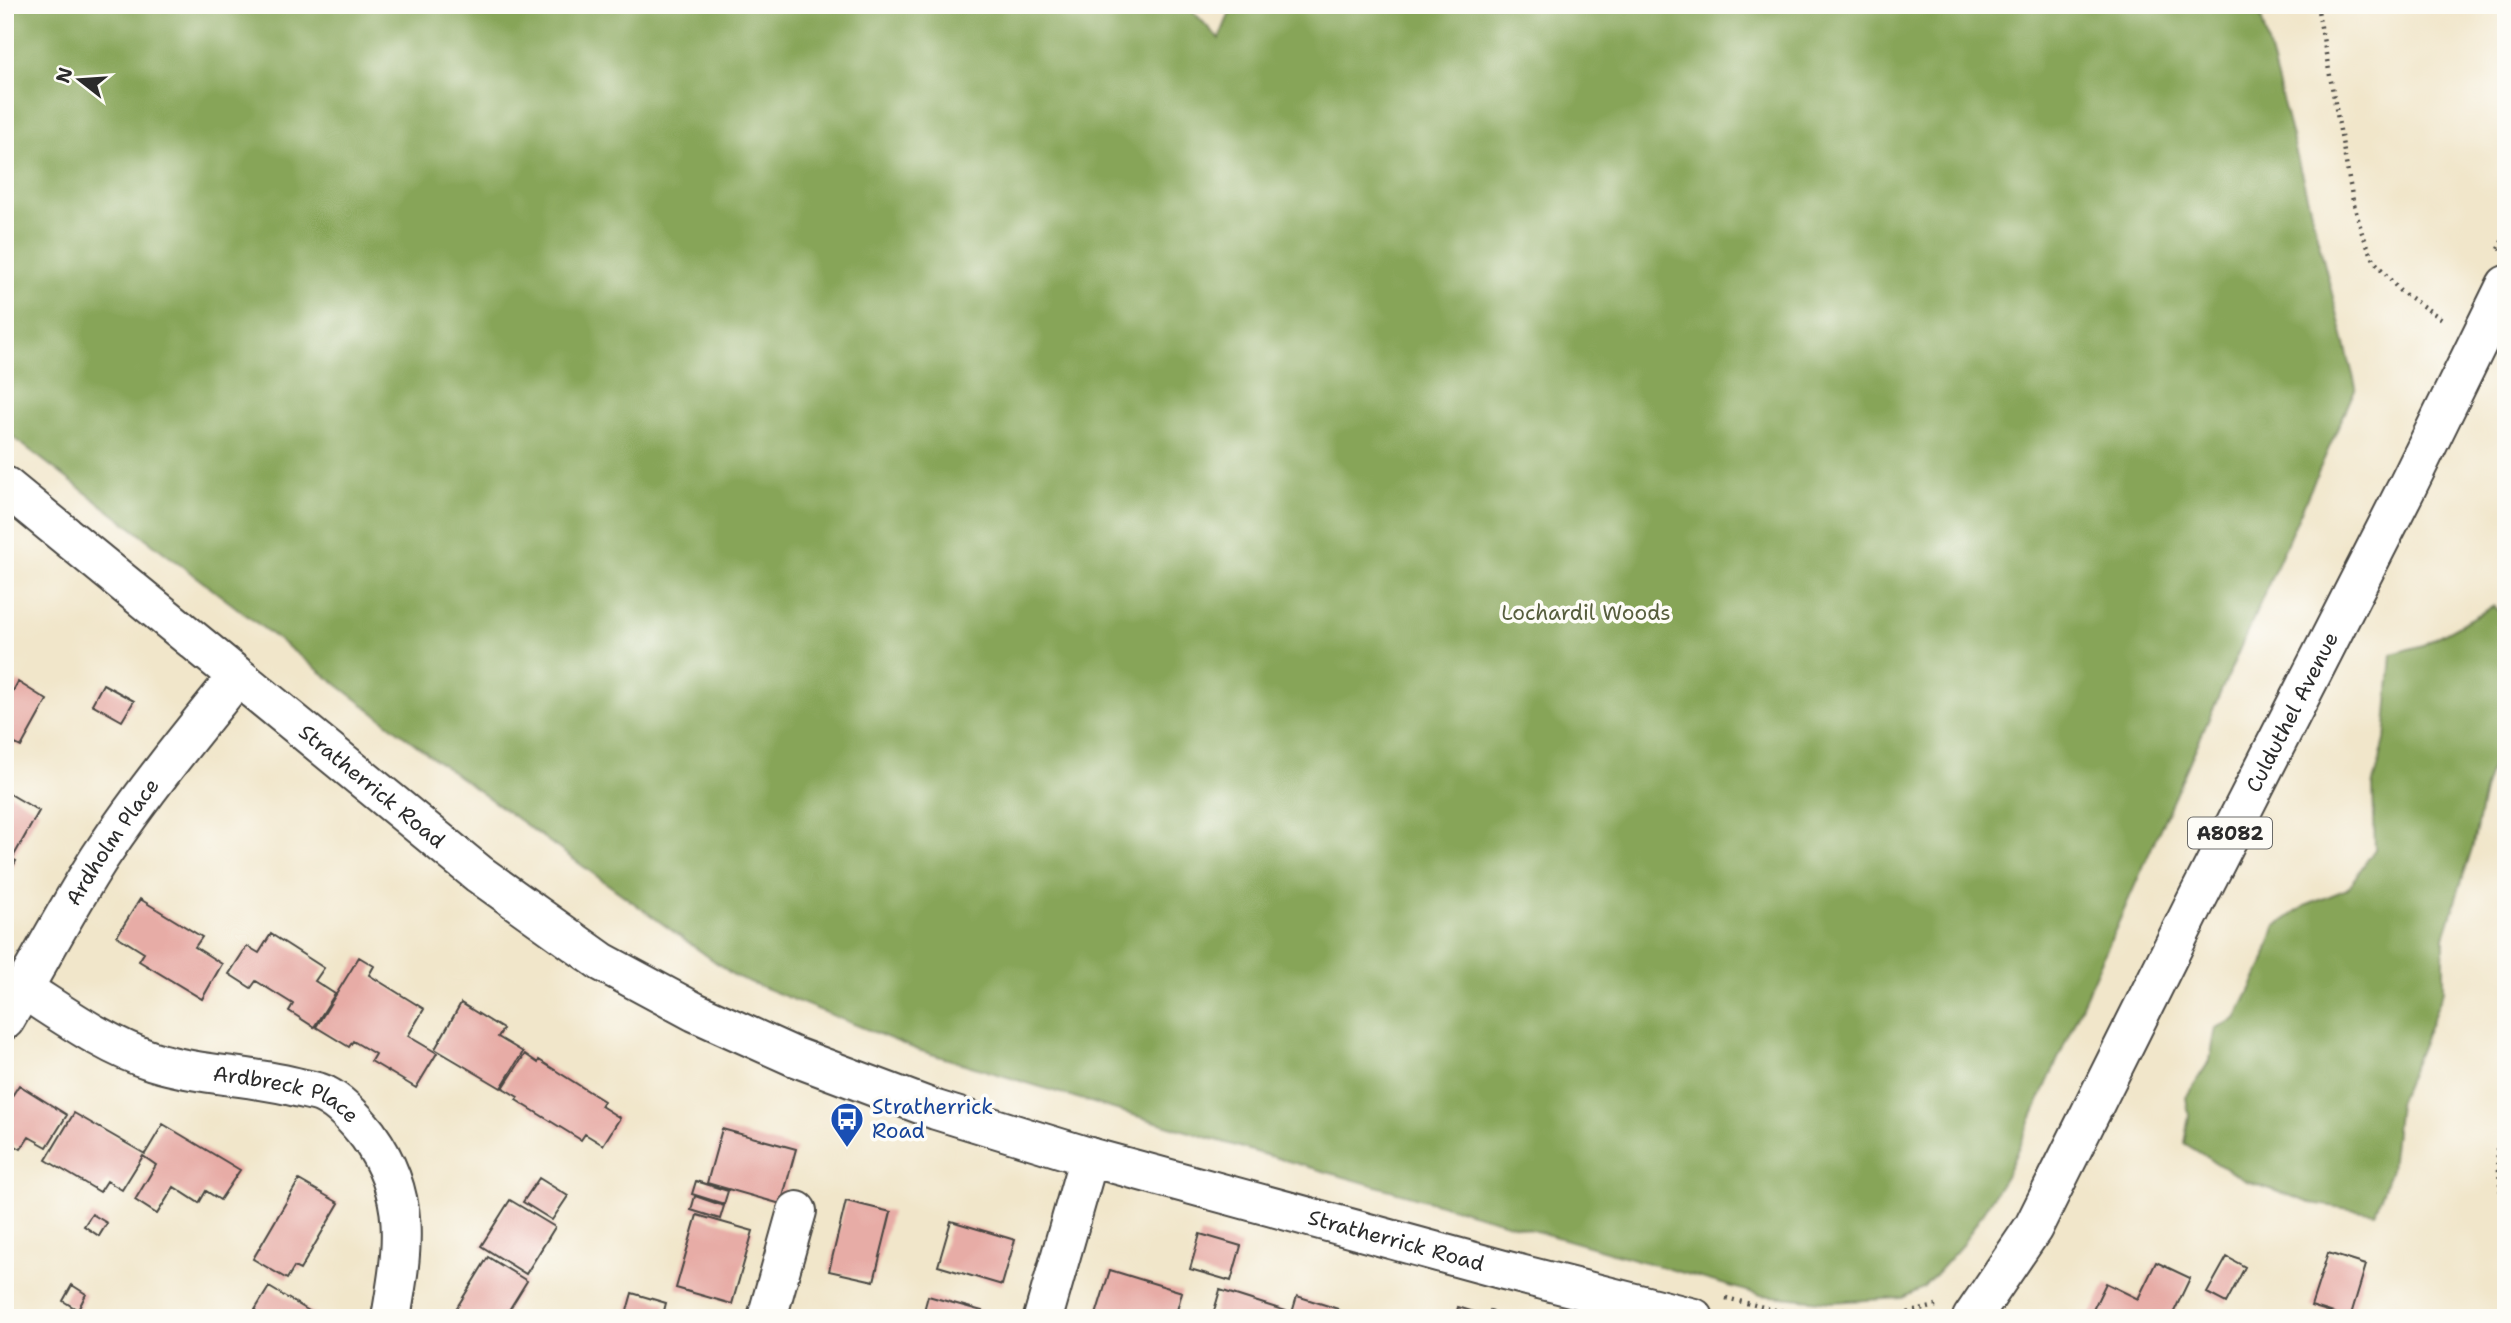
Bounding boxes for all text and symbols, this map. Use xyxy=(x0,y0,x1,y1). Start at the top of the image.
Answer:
north arrow xyxy=(46,46,116,116)
text: N xyxy=(50,64,78,86)
park label: Lochardil Woods xyxy=(1501,599,1671,627)
street label: Culduthel Avenue xyxy=(2240,627,2345,797)
street label: Stratherrick Road xyxy=(293,718,451,855)
street label: Ardholm Place xyxy=(59,773,165,911)
road number: A8082 xyxy=(2188,818,2272,848)
street label: Ardbreck Place xyxy=(211,1060,365,1129)
place label: Stratherrick Road xyxy=(872,1093,993,1145)
bus stop icon: Stratherrick Road xyxy=(828,1100,866,1149)
street label: Stratherrick Road xyxy=(1305,1203,1487,1278)

